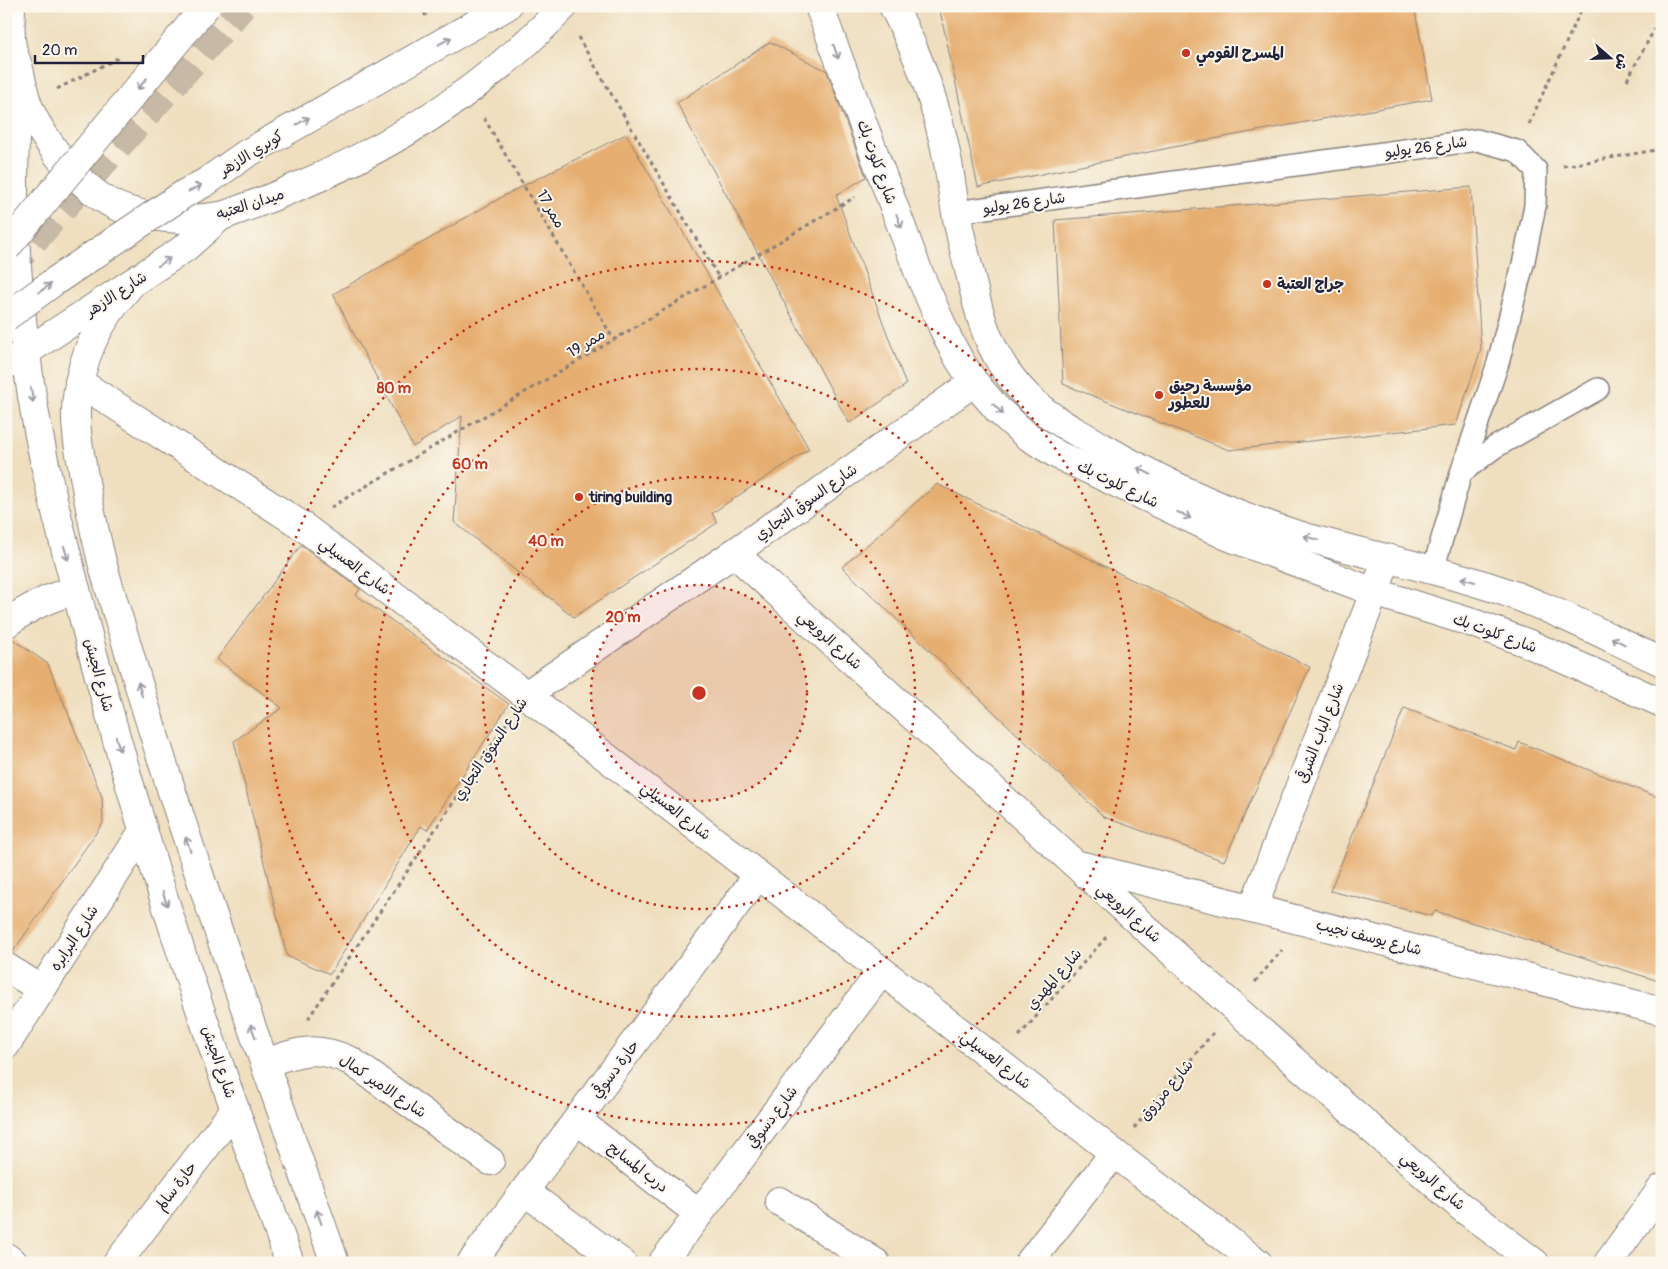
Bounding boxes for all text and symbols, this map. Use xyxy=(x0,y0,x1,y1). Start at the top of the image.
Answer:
scale bar xyxy=(35,32,142,64)
north arrow xyxy=(1586,32,1636,82)
one-way arrow xyxy=(437,36,451,46)
text: 20 m xyxy=(42,41,77,60)
one-way arrow xyxy=(832,44,841,59)
place label: المسرح القومي xyxy=(1196,44,1284,67)
marker: المسرح القومي xyxy=(1180,47,1192,59)
text: ش xyxy=(1611,52,1632,72)
one-way arrow xyxy=(136,78,147,91)
one-way arrow xyxy=(296,116,310,126)
street label: شارع كلوت بك xyxy=(853,118,901,207)
street label: كوبري الازهر xyxy=(215,126,288,182)
street label: شارع 26 يوليو xyxy=(1383,132,1468,163)
one-way arrow xyxy=(187,182,202,192)
street label: ميدان العتبه xyxy=(214,185,286,224)
street label: ممر 17 xyxy=(532,187,569,232)
street label: شارع 26 يوليو xyxy=(981,188,1066,219)
one-way arrow xyxy=(895,213,904,228)
one-way arrow xyxy=(157,257,171,267)
street label: شارع الازهر xyxy=(81,267,151,322)
place label: جراج العتبة xyxy=(1277,275,1344,294)
marker: جراج العتبة xyxy=(1261,278,1273,290)
one-way arrow xyxy=(38,282,51,293)
street label: ممر 19 xyxy=(564,325,609,362)
place label: مؤسسة رحيق للعطور xyxy=(1167,377,1252,413)
text: 80 m xyxy=(377,379,411,398)
one-way arrow xyxy=(27,386,37,402)
marker: مؤسسة رحيق للعطور xyxy=(1153,389,1165,401)
one-way arrow xyxy=(992,403,1004,415)
text: 60 m xyxy=(452,455,488,474)
street label: شارع كلوت بك xyxy=(1074,457,1162,512)
street label: شارع السوق التجاري xyxy=(751,460,862,546)
one-way arrow xyxy=(1137,466,1152,475)
place label: tiring building xyxy=(588,488,672,507)
marker: tiring building xyxy=(573,491,585,503)
one-way arrow xyxy=(1176,511,1191,521)
text: 40 m xyxy=(528,532,564,551)
one-way arrow xyxy=(1303,533,1319,542)
street label: شارع العسيلي xyxy=(314,534,394,602)
one-way arrow xyxy=(62,545,71,561)
one-way arrow xyxy=(1460,575,1476,584)
street label: شارع الرويعي xyxy=(792,607,866,676)
text: 20 m xyxy=(605,608,641,627)
street label: شارع كلوت بك xyxy=(1450,609,1539,657)
street label: شارع الجيش xyxy=(80,636,117,714)
one-way arrow xyxy=(1611,636,1626,645)
street label: شارع الباب الشرقى xyxy=(1291,680,1348,786)
one-way arrow xyxy=(134,681,144,697)
centre of rings xyxy=(690,684,708,702)
street label: شارع السوق التجاري xyxy=(449,694,533,805)
one-way arrow xyxy=(114,735,123,751)
street label: شارع العسيلي xyxy=(635,778,714,847)
one-way arrow xyxy=(183,837,192,852)
street label: شارع الرويعي xyxy=(1091,880,1165,949)
one-way arrow xyxy=(160,891,170,907)
street label: شارع البرابره xyxy=(46,902,103,975)
street label: شارع يوسف نجيب xyxy=(1314,915,1424,960)
street label: شارع المهدي xyxy=(1022,945,1087,1015)
one-way arrow xyxy=(248,1023,257,1039)
street label: شارع الجيش xyxy=(197,1024,240,1101)
street label: شارع العسيلي xyxy=(955,1027,1034,1096)
street label: حارة دسوقي xyxy=(586,1035,644,1102)
street label: شارع الامير كمال xyxy=(336,1050,430,1122)
street label: شارع مرزوق xyxy=(1135,1056,1197,1125)
street label: شارع دسوقي xyxy=(741,1081,802,1152)
street label: درب المسابح xyxy=(604,1138,672,1197)
street label: شارع الرويعي xyxy=(1394,1148,1469,1217)
street label: حارة سالم xyxy=(151,1158,202,1215)
one-way arrow xyxy=(314,1209,323,1225)

